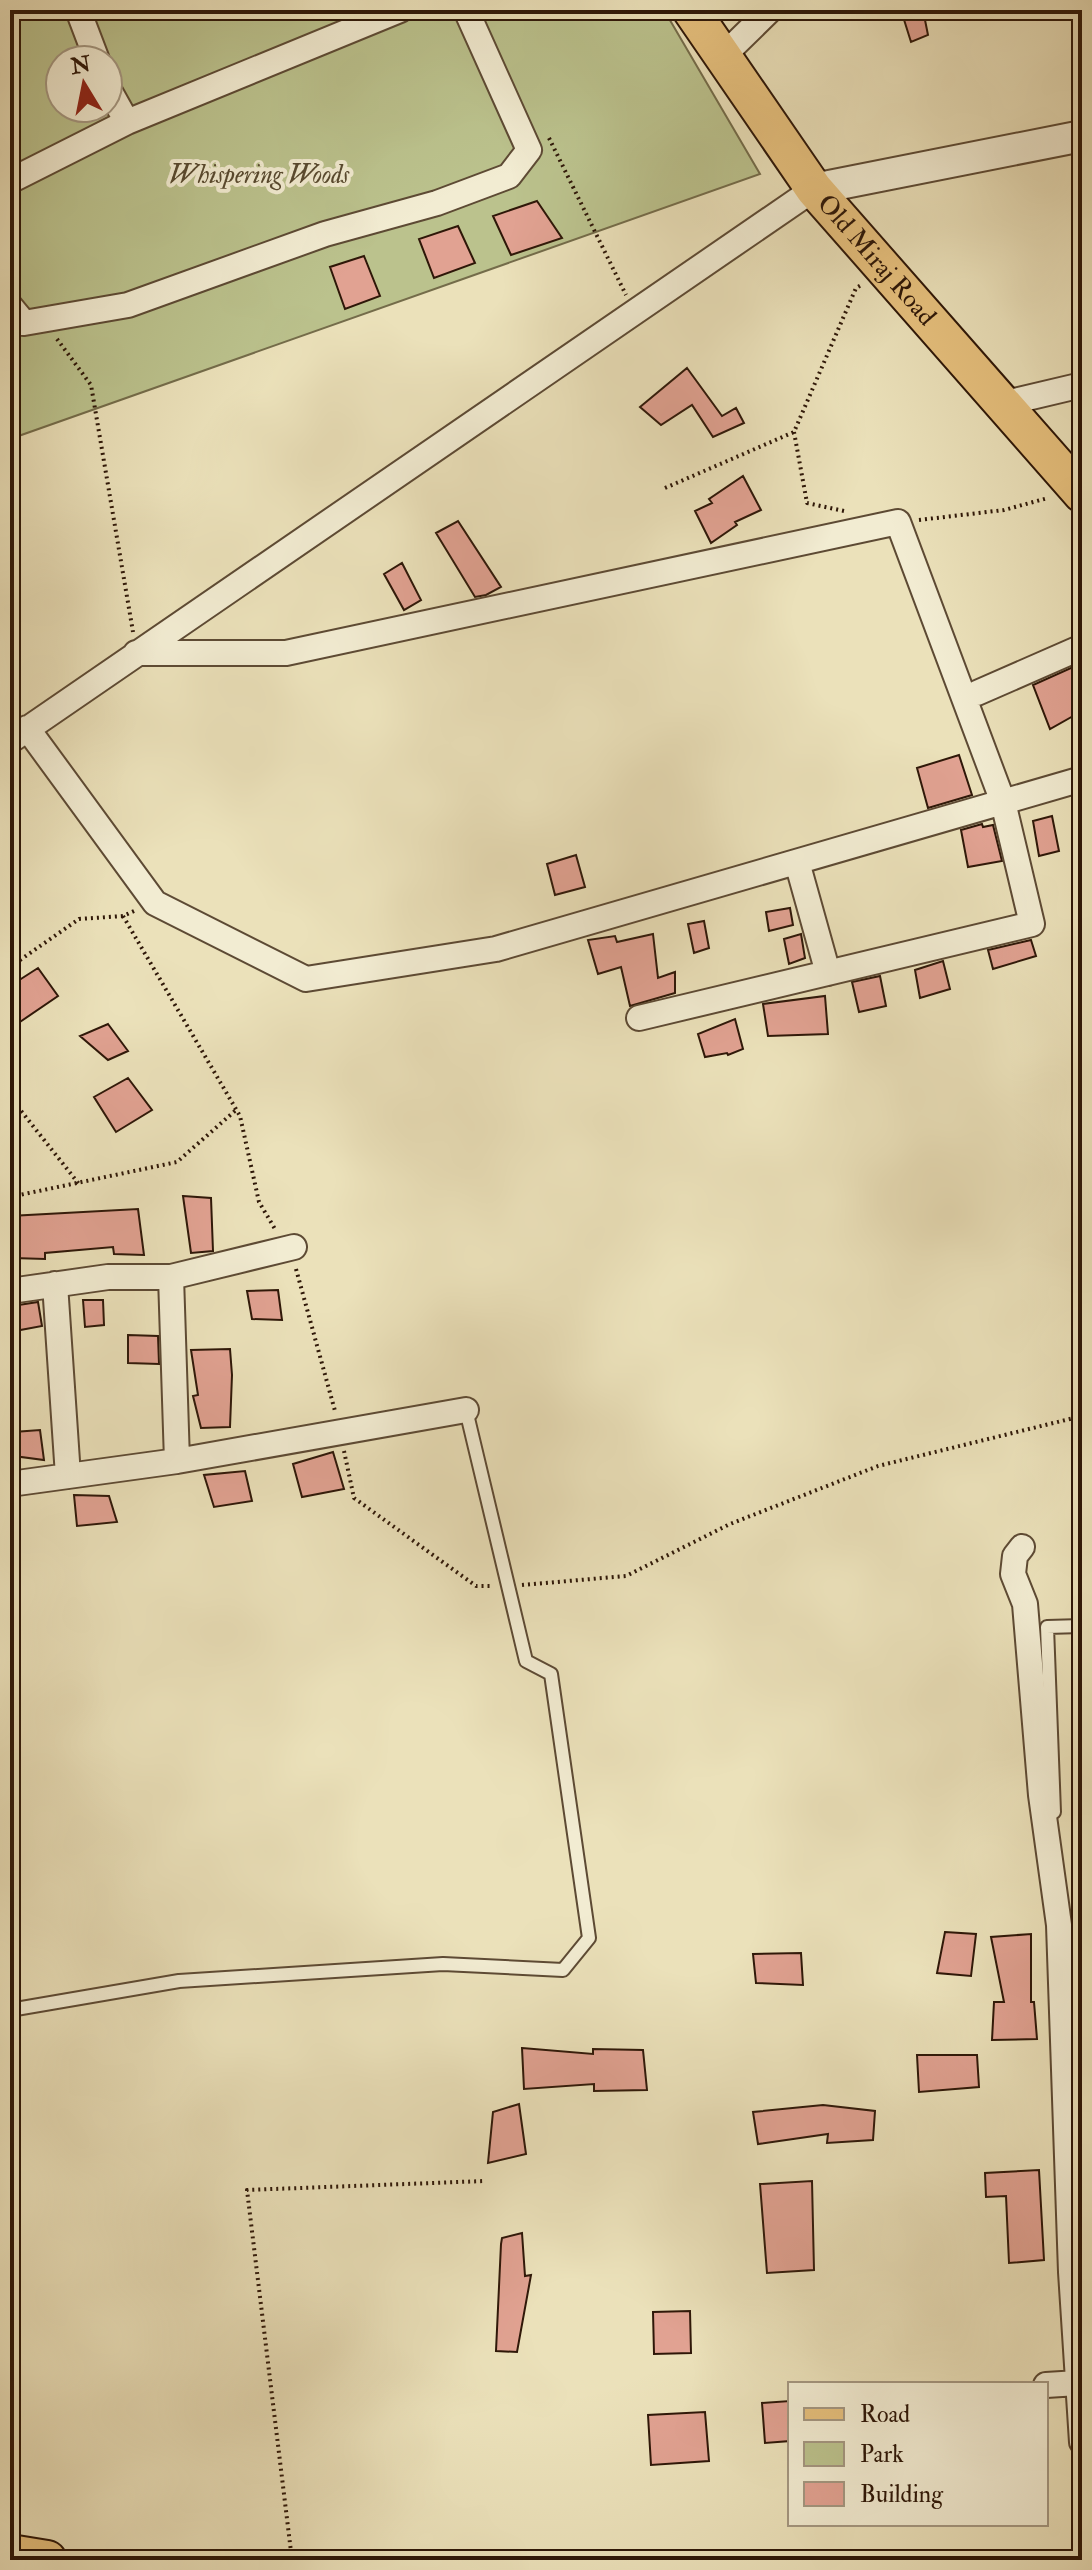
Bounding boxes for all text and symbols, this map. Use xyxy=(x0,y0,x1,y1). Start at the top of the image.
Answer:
north arrow xyxy=(44,44,124,124)
text: N xyxy=(68,50,93,81)
park label: Whispering Woods xyxy=(169,159,350,191)
street label: Old Miraj Road xyxy=(810,188,943,333)
legend xyxy=(788,2382,1048,2526)
text: Road xyxy=(860,2399,910,2430)
text: Park xyxy=(860,2439,904,2470)
text: Building xyxy=(860,2479,944,2510)

